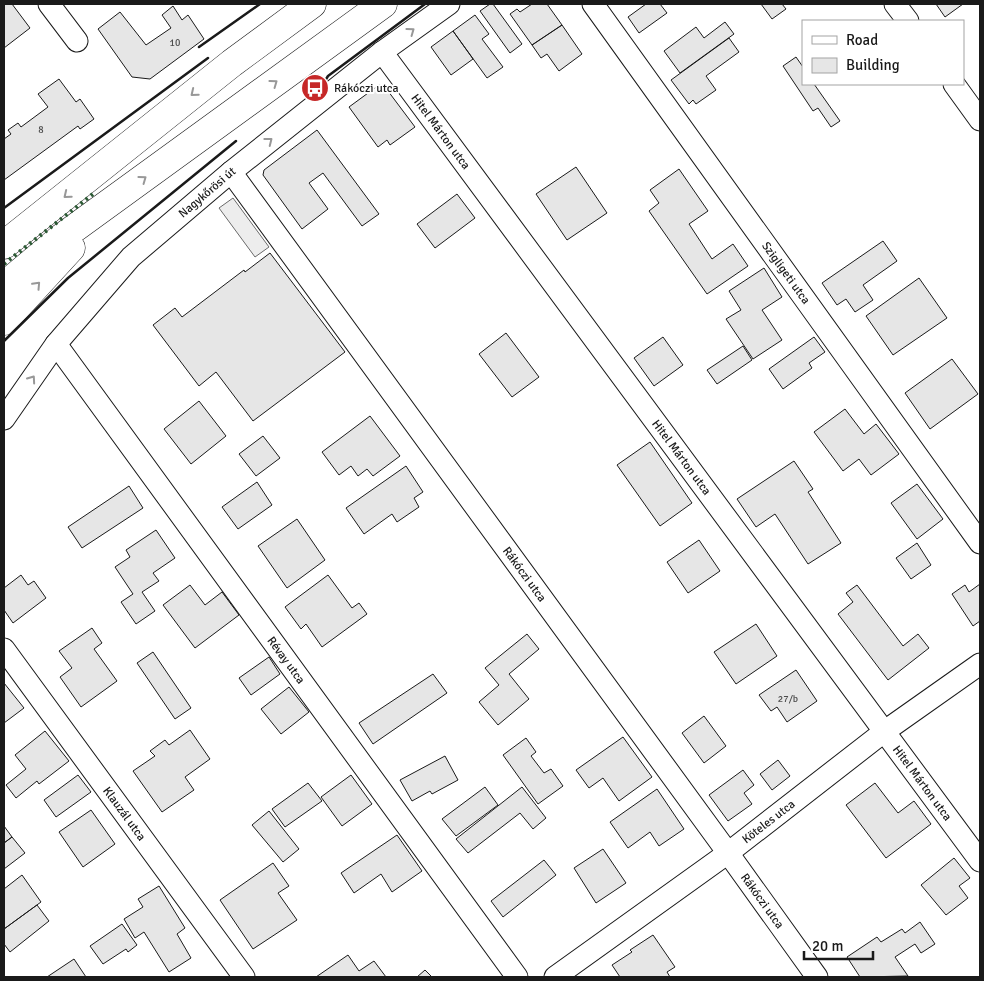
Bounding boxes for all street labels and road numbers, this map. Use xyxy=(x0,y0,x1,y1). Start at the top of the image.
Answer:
street label: Hitel Márton utca xyxy=(408,91,473,173)
street label: Nagykőrösi út xyxy=(176,164,239,221)
street label: Szigligeti utca xyxy=(758,239,813,307)
street label: Hitel Márton utca xyxy=(648,417,714,498)
street label: Rákóczi utca xyxy=(499,544,549,605)
street label: Révay utca xyxy=(264,634,308,687)
street label: Hitel Márton utca xyxy=(889,743,955,824)
street label: Klauzál utca xyxy=(99,784,149,844)
street label: Köteles utca xyxy=(739,797,798,847)
street label: Rákóczi utca xyxy=(737,871,787,932)

